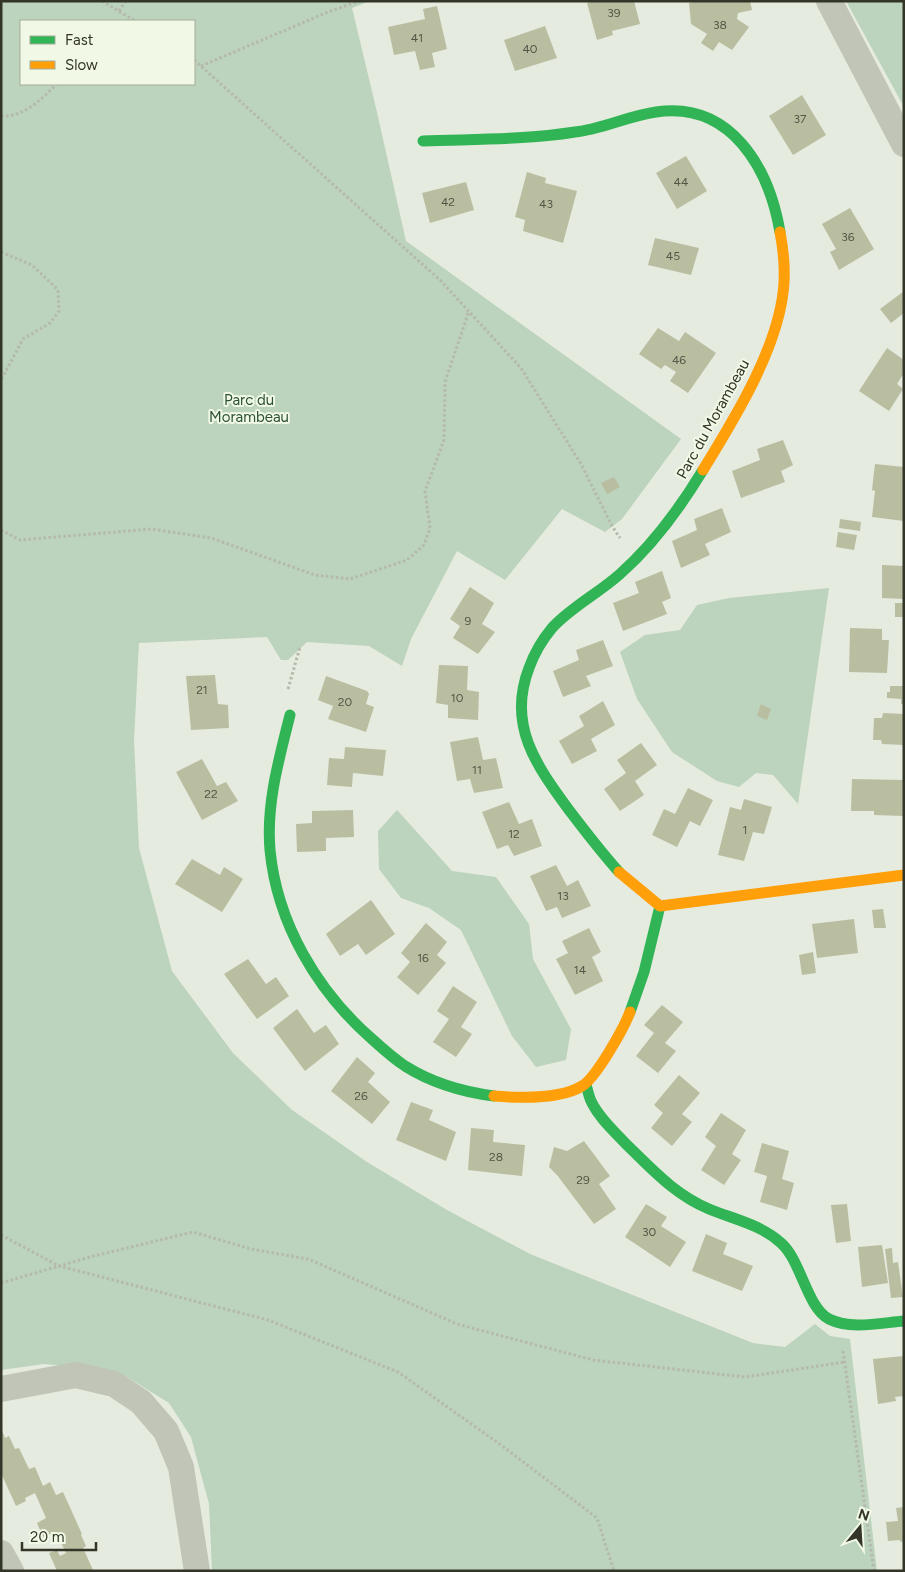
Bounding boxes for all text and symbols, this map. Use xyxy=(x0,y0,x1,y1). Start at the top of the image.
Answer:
house number: 39 xyxy=(607,6,621,20)
house number: 38 xyxy=(713,18,727,32)
legend xyxy=(20,20,195,85)
text: Fast xyxy=(65,31,94,49)
house number: 41 xyxy=(411,31,423,45)
house number: 40 xyxy=(522,42,538,56)
text: Slow xyxy=(65,56,98,74)
house number: 37 xyxy=(794,112,807,126)
house number: 44 xyxy=(674,175,689,189)
house number: 42 xyxy=(441,195,455,209)
house number: 43 xyxy=(539,197,553,211)
house number: 36 xyxy=(841,230,855,244)
house number: 45 xyxy=(666,249,680,263)
house number: 46 xyxy=(672,353,686,367)
street label: Parc du Morambeau xyxy=(673,356,753,482)
park label: Parc du Morambeau xyxy=(209,391,289,426)
house number: 9 xyxy=(465,614,472,628)
house number: 21 xyxy=(196,683,208,697)
house number: 10 xyxy=(451,691,464,705)
house number: 20 xyxy=(338,695,353,709)
house number: 11 xyxy=(472,763,482,777)
house number: 22 xyxy=(204,787,218,801)
house number: 1 xyxy=(743,823,747,837)
house number: 12 xyxy=(508,827,520,841)
house number: 13 xyxy=(557,889,569,903)
house number: 16 xyxy=(417,951,429,965)
house number: 14 xyxy=(574,963,587,977)
house number: 26 xyxy=(354,1089,368,1103)
house number: 28 xyxy=(489,1150,503,1164)
house number: 29 xyxy=(576,1173,590,1187)
house number: 30 xyxy=(642,1225,656,1239)
north arrow xyxy=(835,1502,885,1552)
text: N xyxy=(856,1505,872,1525)
scale bar xyxy=(22,1520,96,1552)
text: 20 m xyxy=(30,1528,64,1546)

